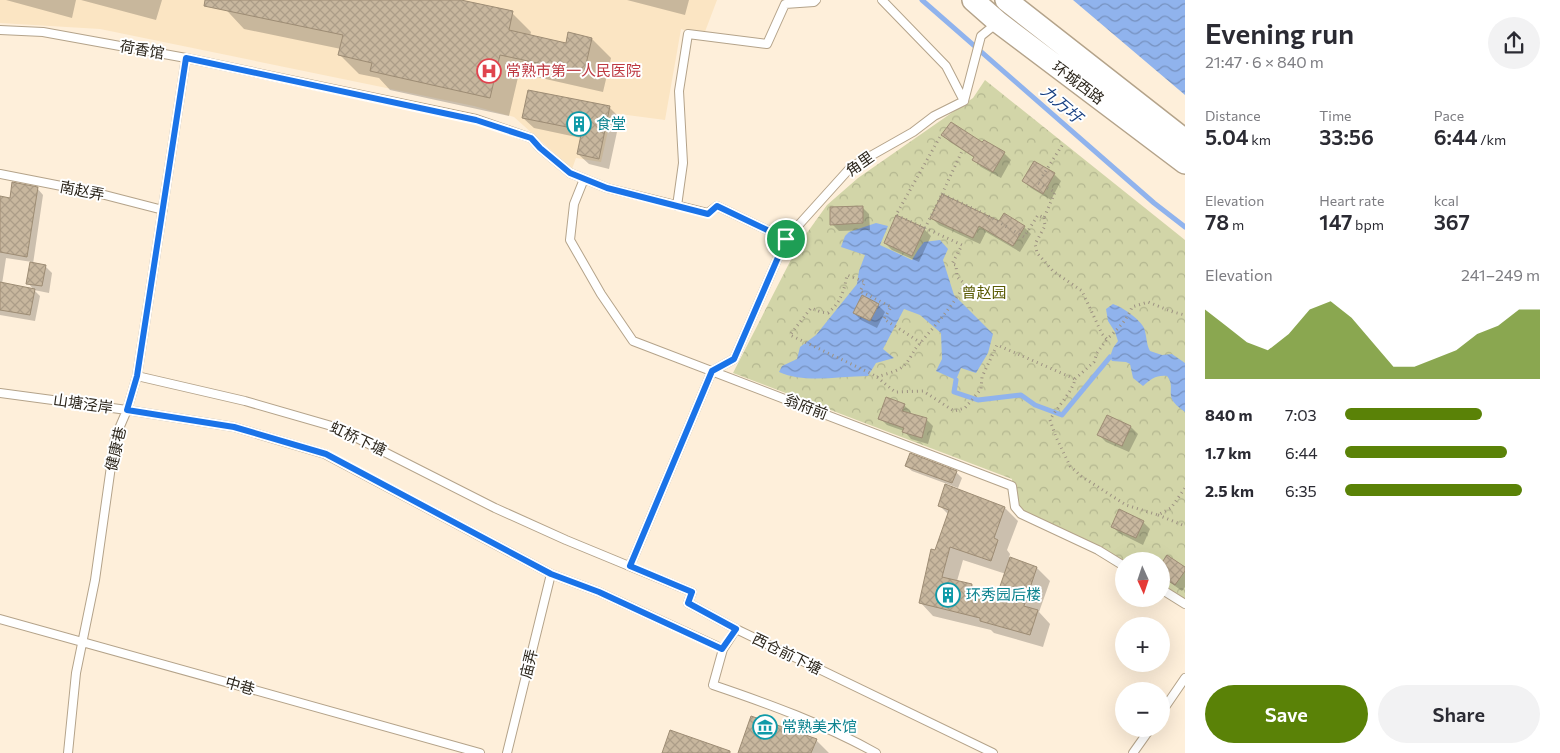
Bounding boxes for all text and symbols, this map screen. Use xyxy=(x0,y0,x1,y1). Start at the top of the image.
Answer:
text: Evening run xyxy=(1205,16,1354,50)
button: share xyxy=(1488,17,1540,69)
street label: 荷香馆 xyxy=(118,36,166,62)
text: 21:47 · 6 × 840 m xyxy=(1205,52,1324,71)
street label: 环城西路 xyxy=(1049,57,1108,107)
hospital icon: 常熟市第一人民医院 xyxy=(476,58,502,84)
place label: 常熟市第一人民医院 xyxy=(506,61,641,79)
water label: 九万圩 xyxy=(1038,81,1088,128)
text: Distance xyxy=(1205,107,1261,124)
text: Time xyxy=(1319,107,1352,124)
text: Pace xyxy=(1434,107,1464,124)
building icon: 食堂 xyxy=(566,111,592,137)
place label: 食堂 xyxy=(596,114,626,132)
text: 5.04 xyxy=(1205,124,1249,149)
text: 33:56 xyxy=(1319,124,1374,149)
text: 6:44 xyxy=(1434,124,1477,149)
text: km xyxy=(1249,131,1271,148)
text: /km xyxy=(1477,131,1506,148)
street label: 角里 xyxy=(842,147,877,179)
street label: 南赵弄 xyxy=(58,177,106,203)
text: Elevation xyxy=(1205,192,1264,209)
text: Heart rate xyxy=(1319,192,1384,209)
text: kcal xyxy=(1434,192,1459,209)
text: 78 xyxy=(1205,209,1229,234)
text: 147 xyxy=(1319,209,1352,234)
text: 367 xyxy=(1434,209,1470,234)
text: m xyxy=(1229,216,1244,233)
text: bpm xyxy=(1352,216,1384,233)
pin xyxy=(765,218,807,260)
icon: arrive xyxy=(772,225,800,253)
text: Elevation xyxy=(1205,265,1273,284)
text: 241–249 m xyxy=(1461,265,1540,284)
park label: 曾赵园 xyxy=(961,283,1007,301)
street label: 山塘泾岸 xyxy=(52,390,114,416)
street label: 翁府前 xyxy=(782,390,831,423)
text: 840 m xyxy=(1205,405,1252,424)
text: 7:03 xyxy=(1285,405,1317,424)
street label: 虹桥下塘 xyxy=(327,417,389,459)
street label: 健康巷 xyxy=(101,425,129,473)
text: 1.7 km xyxy=(1205,443,1251,462)
text: 6:44 xyxy=(1285,443,1318,462)
text: 2.5 km xyxy=(1205,481,1254,500)
text: 6:35 xyxy=(1285,481,1317,500)
north arrow xyxy=(1115,552,1170,608)
map controls xyxy=(1115,552,1170,737)
building icon: 环秀园后楼 xyxy=(935,582,961,608)
place label: 环秀园后楼 xyxy=(966,585,1041,603)
button: + xyxy=(1115,617,1170,672)
street label: 西仓前下塘 xyxy=(750,629,825,678)
street label: 庙弄 xyxy=(516,647,540,680)
street label: 中巷 xyxy=(223,672,257,698)
button: − xyxy=(1115,682,1170,737)
button: Save xyxy=(1205,685,1368,743)
button: Share xyxy=(1378,685,1540,743)
museum icon: 常熟美术馆 xyxy=(752,714,778,740)
place label: 常熟美术馆 xyxy=(782,717,857,735)

